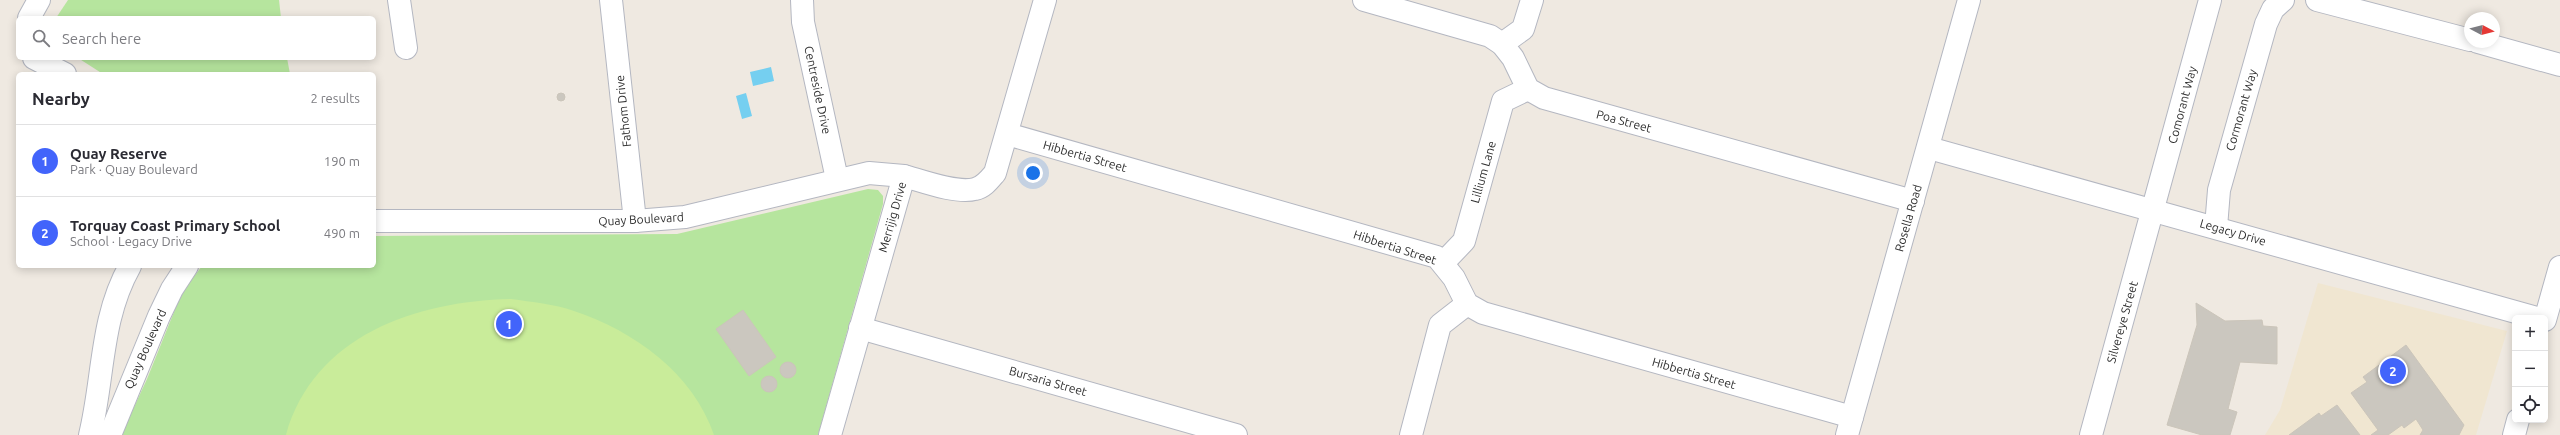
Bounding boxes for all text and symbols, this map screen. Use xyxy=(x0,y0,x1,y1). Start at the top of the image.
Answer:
north arrow xyxy=(2464,12,2500,48)
search box xyxy=(16,16,376,60)
icon: search xyxy=(30,27,52,49)
text: Search here xyxy=(62,30,141,47)
street label: Centreside Drive xyxy=(802,45,834,135)
street label: Comorant Way xyxy=(2165,65,2199,145)
street label: Cormorant Way xyxy=(2223,68,2259,152)
street label: Fathom Drive xyxy=(613,74,633,148)
text: Nearby xyxy=(32,89,90,108)
text: 2 results xyxy=(310,91,360,105)
street label: Poa Street xyxy=(1595,107,1653,135)
street label: Hibbertia Street xyxy=(1042,138,1129,174)
street label: Lillium Lane xyxy=(1468,139,1498,205)
text: Quay Reserve xyxy=(70,145,167,162)
text: 1 xyxy=(41,154,49,168)
text: 190 m xyxy=(324,154,360,168)
text: Park · Quay Boulevard xyxy=(70,162,198,176)
your location xyxy=(1023,163,1043,183)
street label: Merrijig Drive xyxy=(876,180,908,254)
street label: Rosella Road xyxy=(1892,183,1924,253)
street label: Quay Boulevard xyxy=(598,210,684,228)
street label: Legacy Drive xyxy=(2198,216,2268,248)
text: Torquay Coast Primary School xyxy=(70,217,280,234)
text: 2 xyxy=(41,226,49,240)
text: 490 m xyxy=(324,226,360,240)
street label: Hibbertia Street xyxy=(1352,227,1438,267)
text: School · Legacy Drive xyxy=(70,234,192,248)
street label: Silvereye Street xyxy=(2104,279,2140,364)
street label: Quay Boulevard xyxy=(122,307,168,391)
pin: 1 xyxy=(496,309,522,339)
map controls xyxy=(2512,315,2548,423)
button: + xyxy=(2512,315,2548,351)
button: − xyxy=(2512,351,2548,387)
street label: Hibbertia Street xyxy=(1651,355,1738,391)
pin: 2 xyxy=(2380,356,2406,386)
street label: Bursaria Street xyxy=(1008,364,1089,398)
button: locate xyxy=(2512,387,2548,423)

